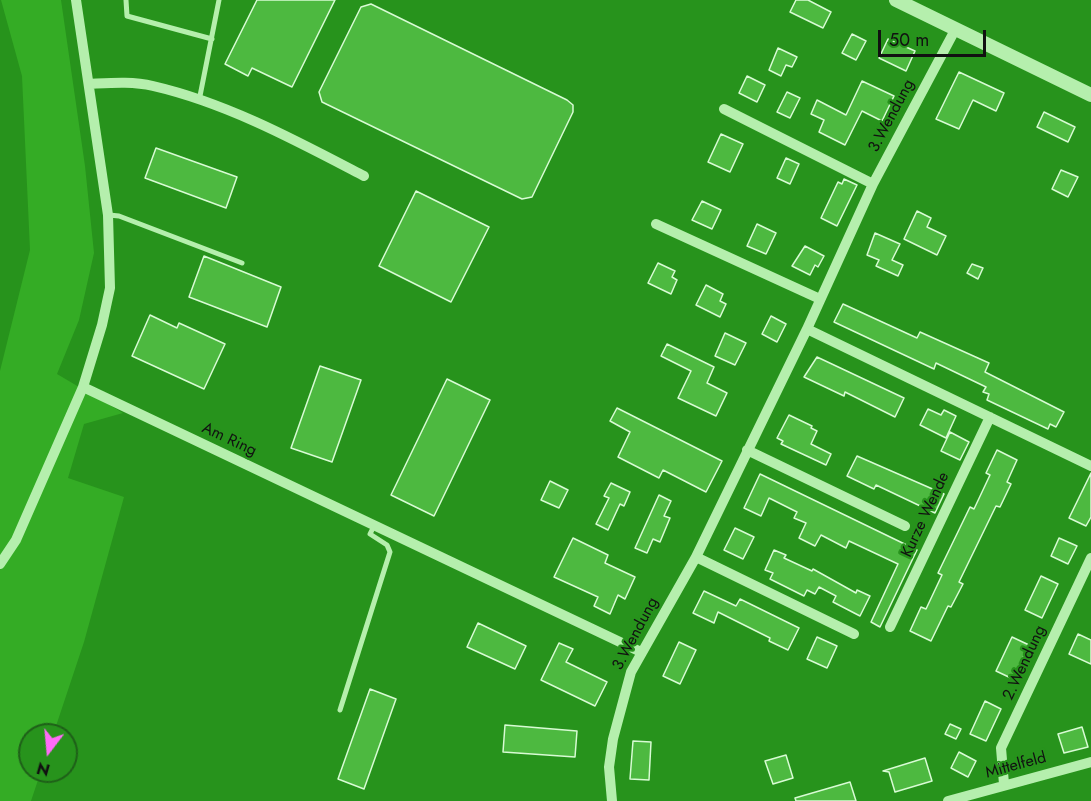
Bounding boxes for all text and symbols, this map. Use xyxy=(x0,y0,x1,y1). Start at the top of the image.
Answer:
scale bar xyxy=(881,18,989,56)
text: 50 m xyxy=(889,27,929,53)
street label: 3.Wendung xyxy=(865,76,919,156)
street label: Am Ring xyxy=(198,419,260,461)
street label: Kurze Wende xyxy=(898,469,954,561)
street label: 3.Wendung xyxy=(609,594,663,674)
street label: 2.Wendung xyxy=(999,623,1051,703)
north arrow xyxy=(18,723,78,783)
street label: Mittelfeld xyxy=(983,749,1049,783)
text: N xyxy=(34,756,53,782)

